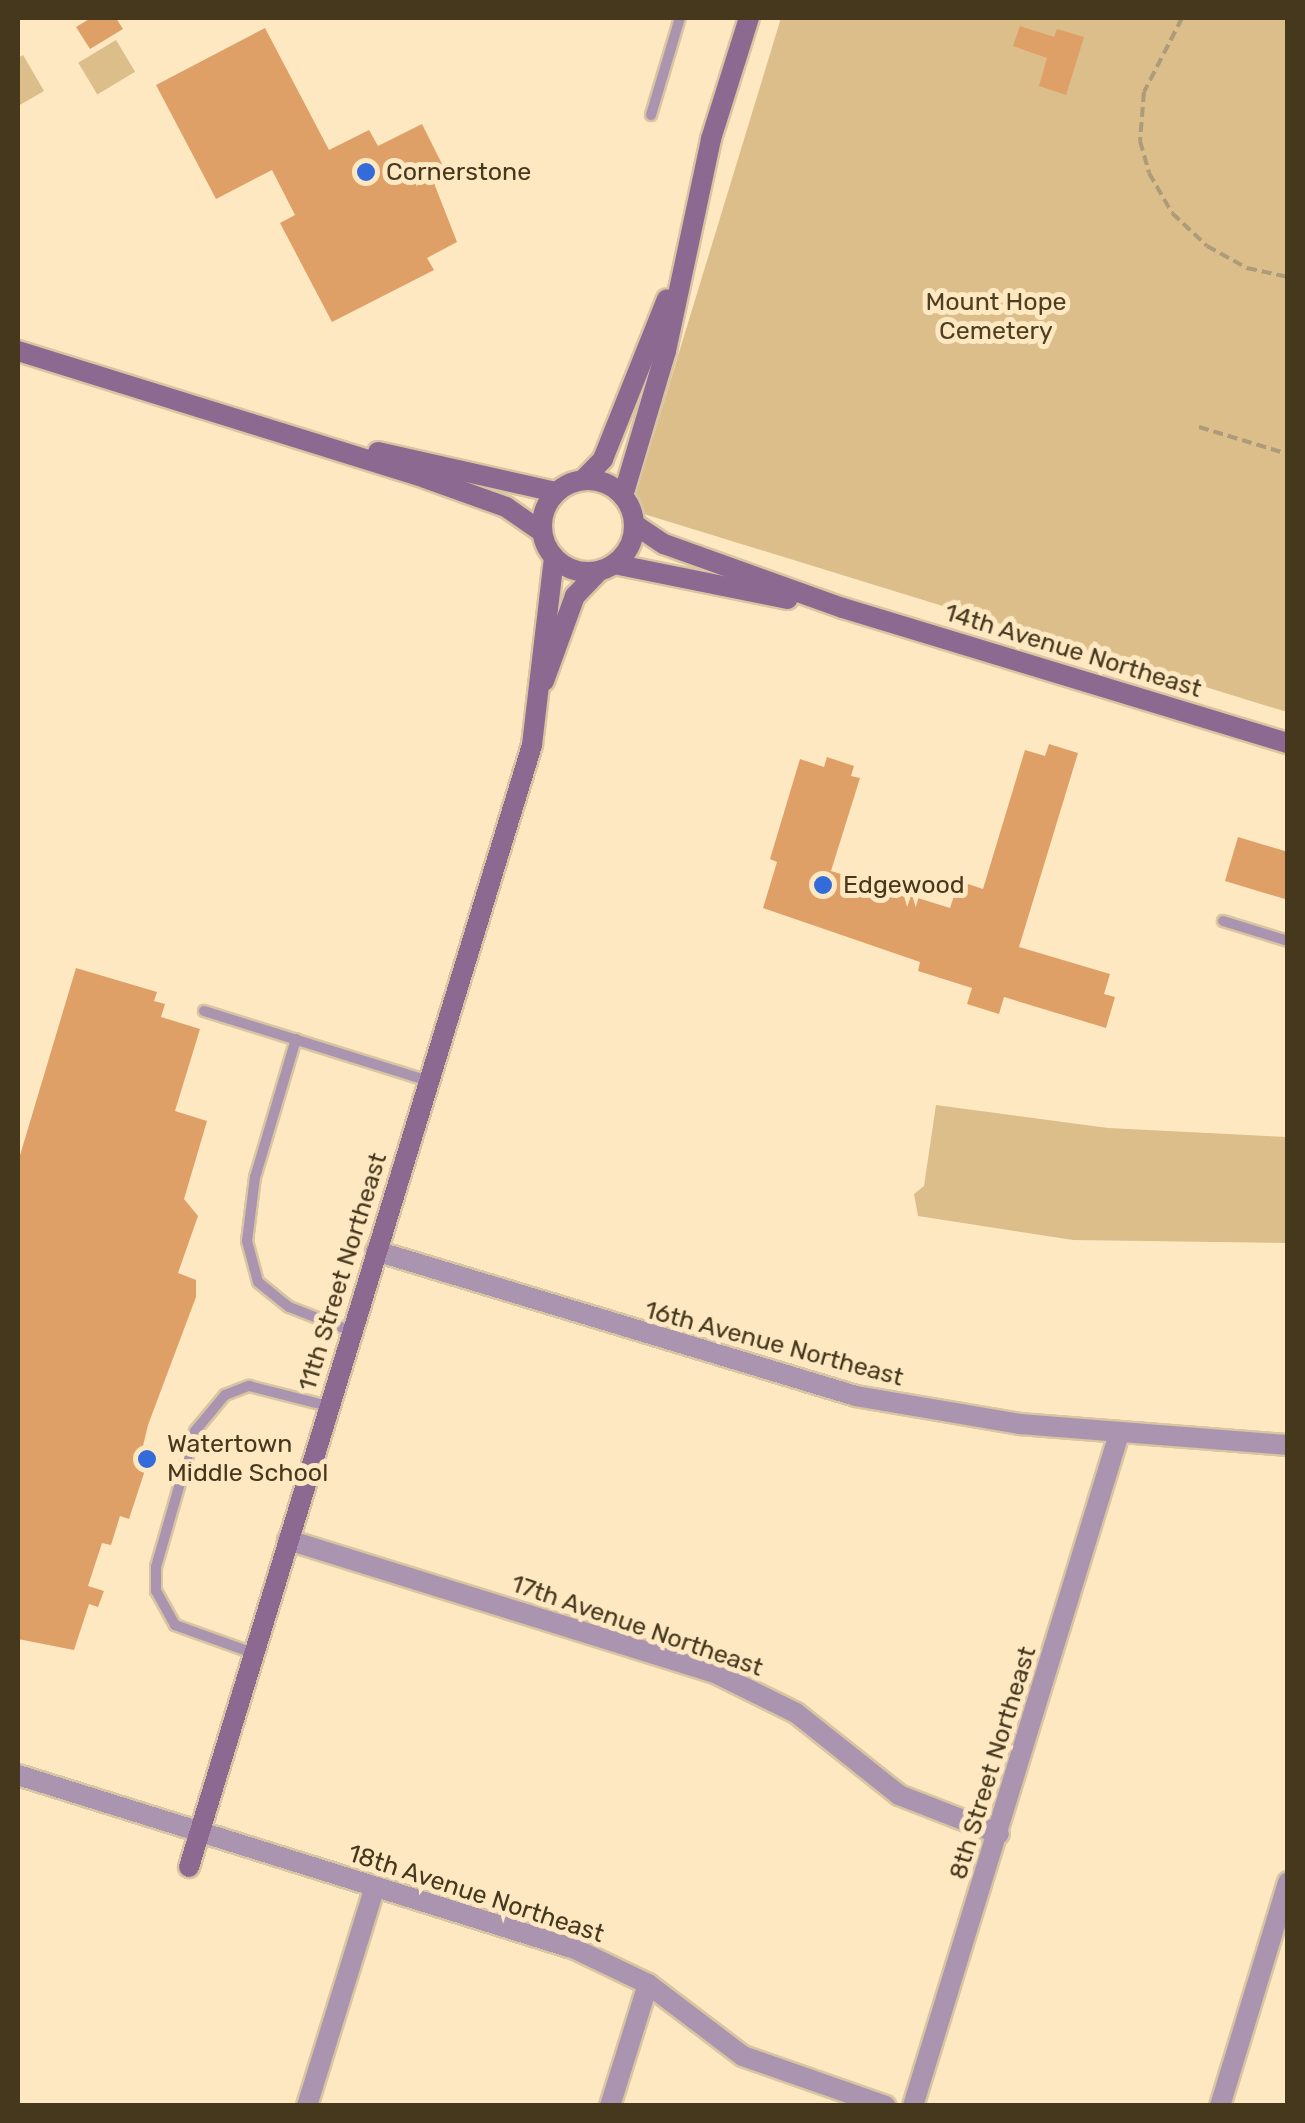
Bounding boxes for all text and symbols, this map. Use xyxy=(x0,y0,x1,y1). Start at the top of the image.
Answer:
place label: Cornerstone xyxy=(386,157,531,187)
marker: Cornerstone xyxy=(355,161,377,183)
park label: Mount Hope Cemetery xyxy=(925,288,1067,347)
street label: 14th Avenue Northeast xyxy=(941,598,1205,704)
place label: Edgewood xyxy=(843,870,965,900)
marker: Edgewood xyxy=(812,874,834,896)
street label: 11th Street Northeast xyxy=(292,1149,394,1395)
street label: 16th Avenue Northeast xyxy=(641,1295,907,1393)
place label: Watertown Middle School xyxy=(167,1430,328,1489)
marker: Watertown Middle School xyxy=(136,1448,158,1470)
street label: 17th Avenue Northeast xyxy=(507,1569,767,1683)
street label: 8th Street Northeast xyxy=(943,1643,1043,1883)
street label: 18th Avenue Northeast xyxy=(344,1838,608,1950)

